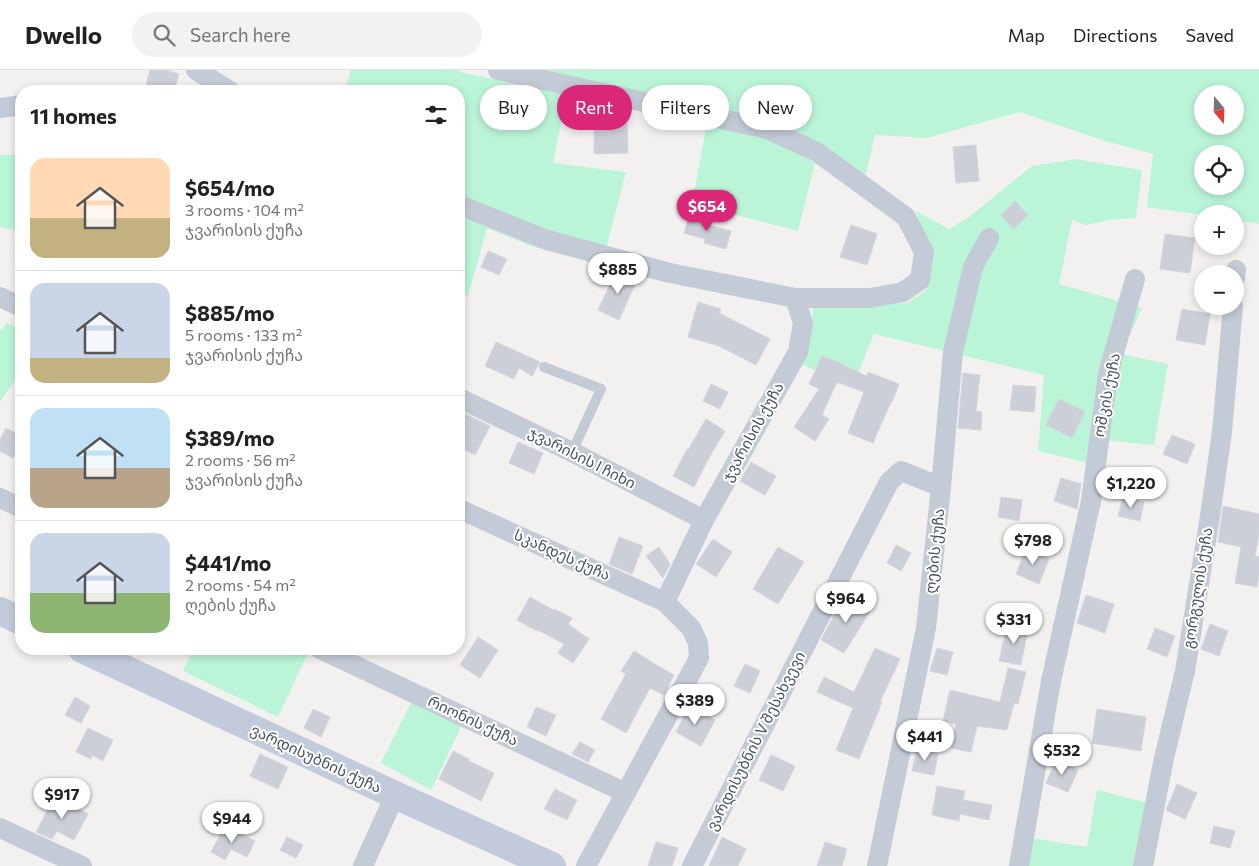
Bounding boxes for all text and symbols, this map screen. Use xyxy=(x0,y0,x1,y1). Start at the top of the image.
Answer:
search box xyxy=(132,12,482,57)
text: Dwello xyxy=(25,20,102,49)
icon: search xyxy=(150,21,178,49)
text: Search here xyxy=(190,23,291,46)
text: Map xyxy=(1008,24,1045,46)
text: Directions xyxy=(1073,24,1157,46)
text: Saved xyxy=(1185,24,1234,46)
chip: Buy xyxy=(480,85,547,130)
chip: Rent xyxy=(557,85,632,130)
chip: Filters xyxy=(642,85,729,130)
chip: New xyxy=(739,85,812,130)
north arrow xyxy=(1194,85,1244,135)
map controls xyxy=(1194,85,1244,315)
icon: filters xyxy=(422,101,450,129)
text: 11 homes xyxy=(30,103,117,128)
button: locate xyxy=(1194,145,1244,195)
text: $654/mo xyxy=(185,175,275,200)
icon: home xyxy=(70,178,130,238)
pin: $654 xyxy=(677,190,737,232)
text: $654 xyxy=(688,196,726,215)
text: 3 rooms · 104 m² xyxy=(185,200,304,219)
button: + xyxy=(1194,205,1244,255)
text: ჯვარისის ქუჩა xyxy=(185,220,303,239)
pin: $885 xyxy=(588,252,648,295)
text: $885 xyxy=(599,259,637,278)
button: − xyxy=(1194,265,1244,315)
text: $885/mo xyxy=(185,300,275,325)
icon: home xyxy=(70,303,130,363)
text: 5 rooms · 133 m² xyxy=(185,325,302,344)
text: ჯვარისის ქუჩა xyxy=(185,345,303,364)
street label: ოშკის ქუჩა xyxy=(1089,351,1124,439)
street label: ჯვარისის ქუჩა xyxy=(717,379,788,485)
street label: ჯვარისის I ჩიხი xyxy=(525,422,639,493)
text: $389/mo xyxy=(185,425,275,450)
icon: home xyxy=(70,428,130,488)
text: 2 rooms · 56 m² xyxy=(185,450,296,469)
pin: $1,220 xyxy=(1090,466,1172,509)
text: ჯვარისის ქუჩა xyxy=(185,470,303,489)
text: $1,220 xyxy=(1106,473,1156,492)
street label: ღების ქუჩა xyxy=(921,507,948,594)
pin: $798 xyxy=(1003,524,1063,566)
street label: სკანდეს ქუჩა xyxy=(511,525,613,584)
street label: გორგულის ქუჩა xyxy=(1179,526,1216,650)
text: $798 xyxy=(1014,530,1052,549)
text: $441/mo xyxy=(185,550,271,575)
icon: home xyxy=(70,553,130,613)
text: 2 rooms · 54 m² xyxy=(185,575,296,594)
pin: $964 xyxy=(816,582,876,624)
text: $964 xyxy=(827,588,865,607)
text: ღების ქუჩა xyxy=(185,595,276,614)
pin: $331 xyxy=(984,602,1044,645)
text: $331 xyxy=(997,609,1031,628)
street label: ვარდისუბნის V შესახვევი xyxy=(702,648,809,834)
pin: $389 xyxy=(665,684,725,726)
text: $389 xyxy=(676,690,714,709)
street label: რიონის ქუჩა xyxy=(425,691,521,750)
street label: ვარდისუბნის ქუჩა xyxy=(248,720,385,797)
pin: $441 xyxy=(895,720,955,762)
text: $441 xyxy=(907,726,943,745)
pin: $532 xyxy=(1032,734,1092,776)
text: $532 xyxy=(1044,740,1080,759)
pin: $917 xyxy=(32,778,92,820)
text: $917 xyxy=(44,784,80,803)
pin: $944 xyxy=(202,802,262,844)
text: $944 xyxy=(213,808,251,827)

